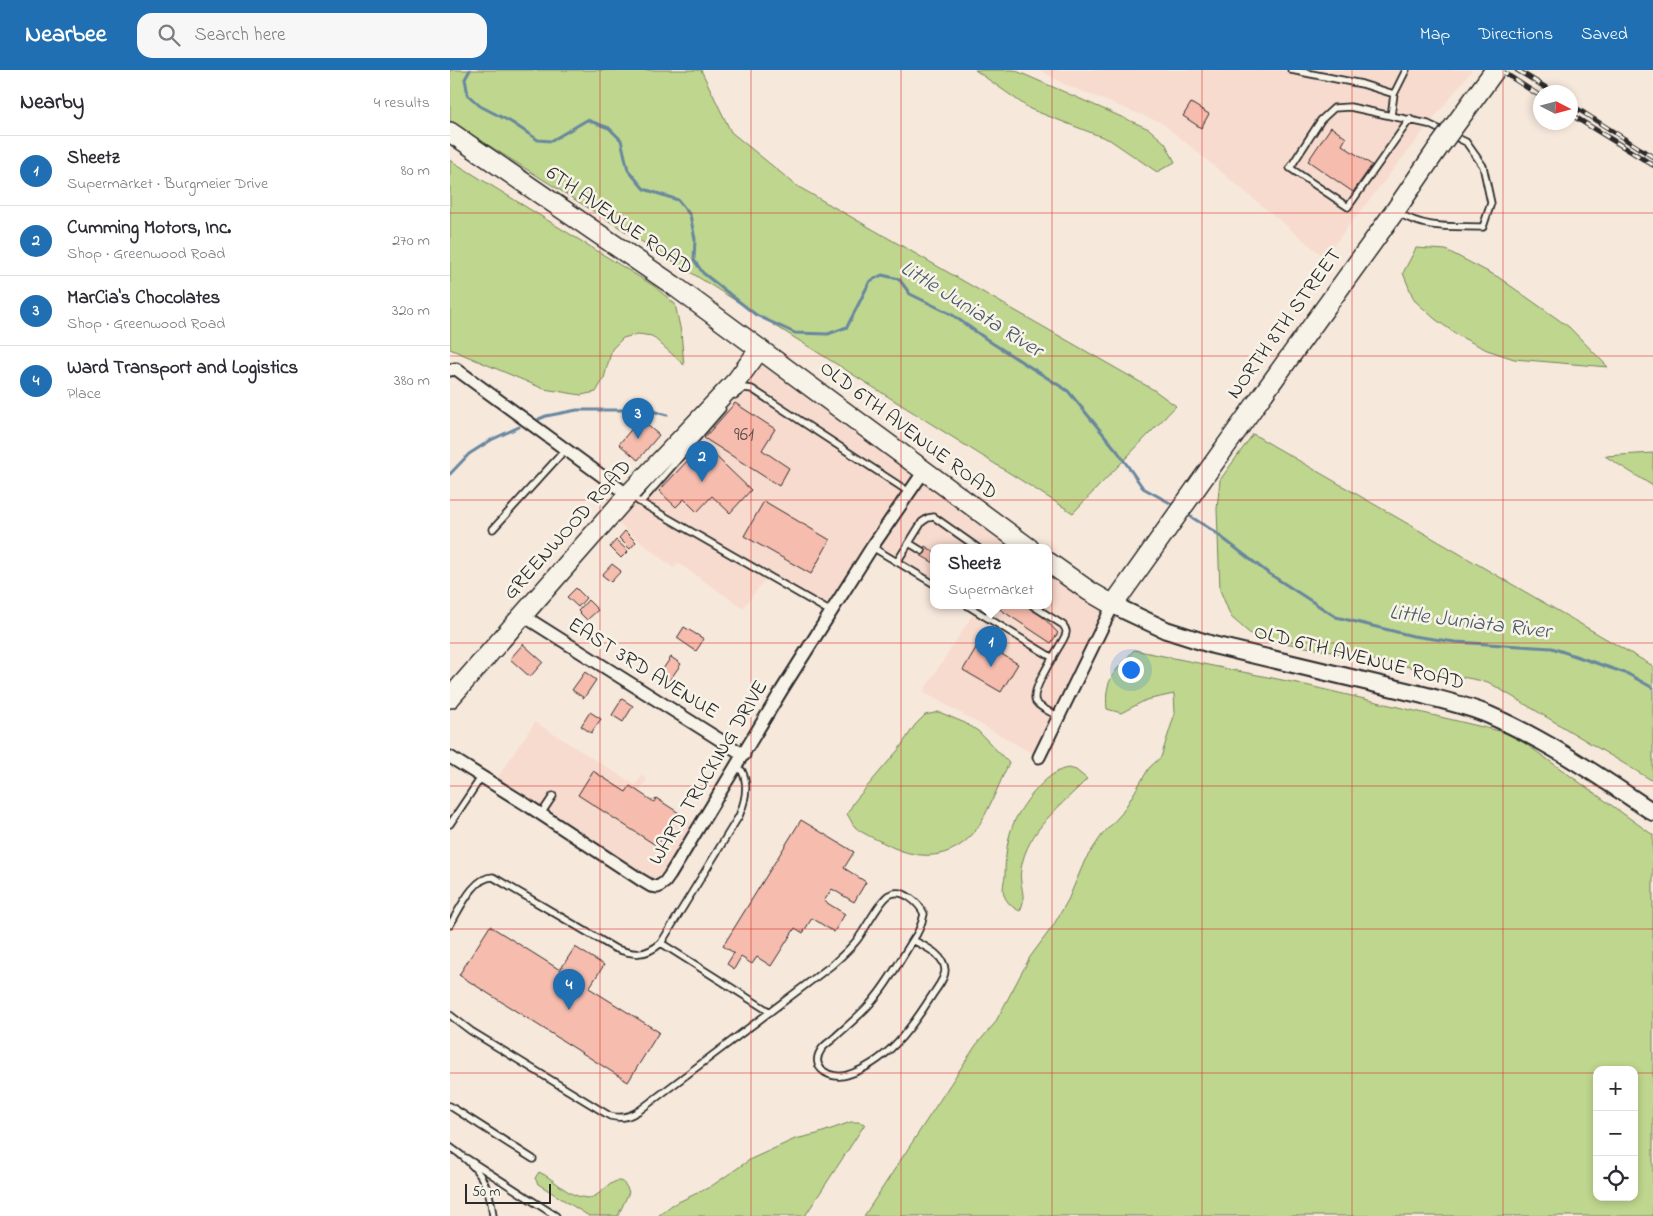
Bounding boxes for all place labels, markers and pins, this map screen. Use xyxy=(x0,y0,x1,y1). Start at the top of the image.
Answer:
pin: 3 xyxy=(622,398,654,439)
pin: 2 xyxy=(686,441,718,482)
pin: 1 xyxy=(975,626,1007,667)
pin: 4 xyxy=(553,969,585,1010)

